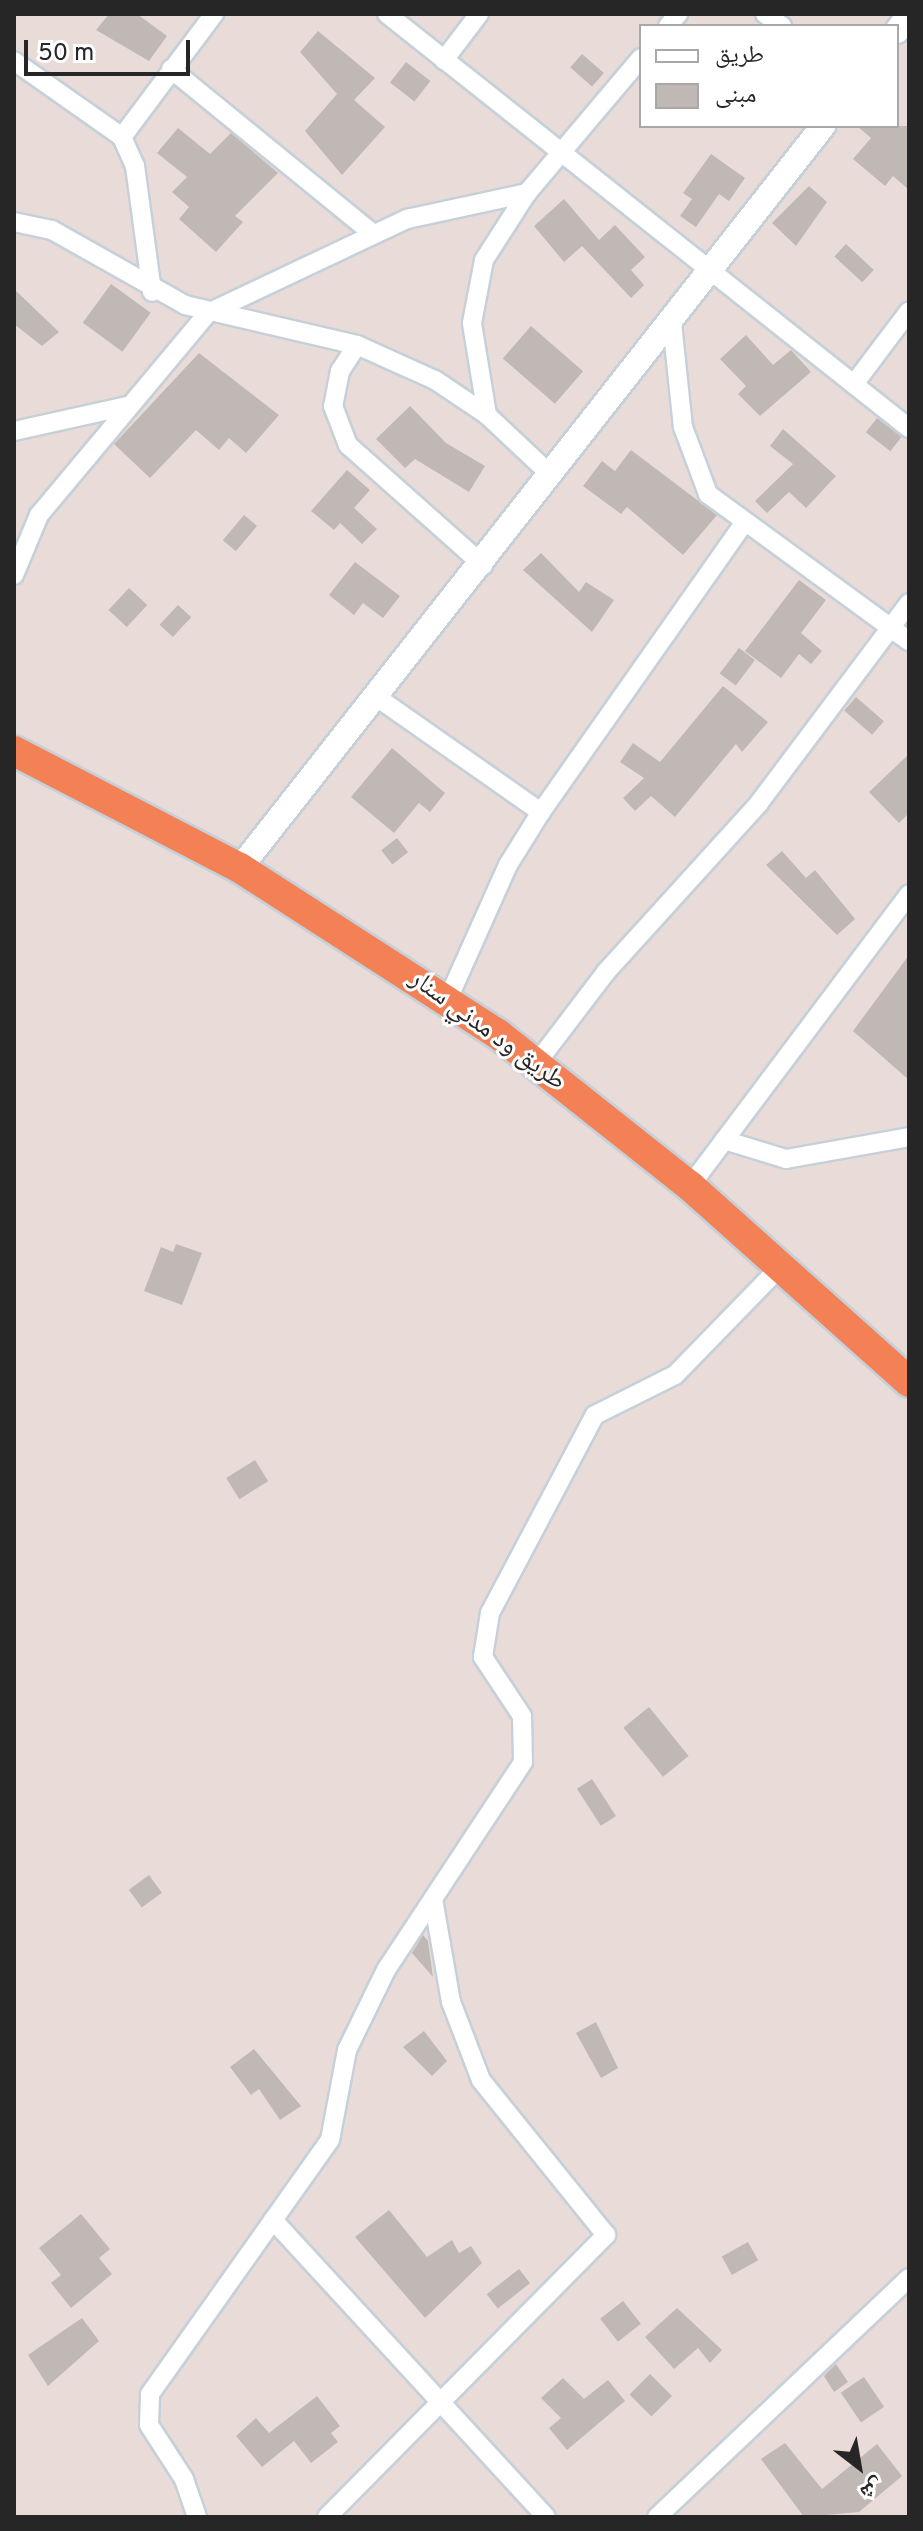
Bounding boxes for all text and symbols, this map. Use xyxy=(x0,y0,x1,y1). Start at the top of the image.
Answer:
scale bar xyxy=(28,24,194,74)
legend xyxy=(639,24,899,128)
text: 50 m xyxy=(38,39,94,69)
text: طريق xyxy=(715,41,764,71)
text: مبنى xyxy=(715,81,756,111)
street label: طريق ود مدني سنار xyxy=(403,964,571,1098)
north arrow xyxy=(819,2427,899,2507)
text: ش xyxy=(855,2470,889,2506)

